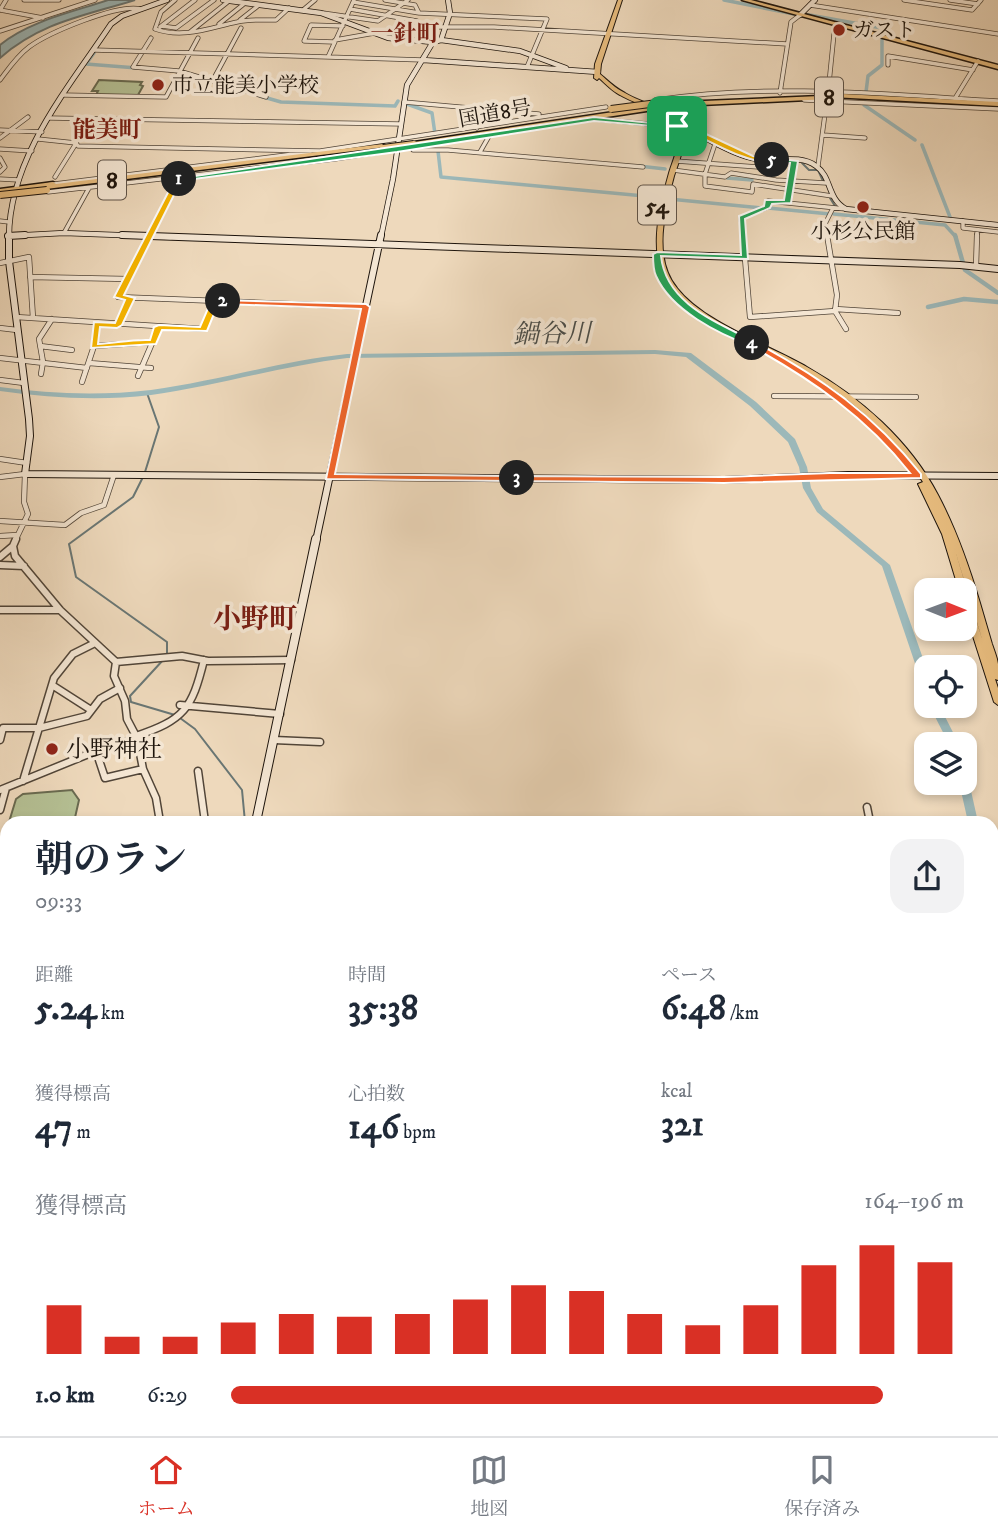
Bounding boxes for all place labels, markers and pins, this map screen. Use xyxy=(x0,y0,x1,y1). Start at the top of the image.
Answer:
place label: ガスト xyxy=(853,18,916,44)
marker: ガスト xyxy=(831,22,847,38)
place label: 市立能美小学校 xyxy=(172,73,319,99)
marker: 市立能美小学校 xyxy=(150,77,166,93)
pin xyxy=(647,96,707,156)
pin: 5 xyxy=(754,142,790,178)
pin: 1 xyxy=(162,162,196,196)
marker: 小杉公民館 xyxy=(855,199,871,215)
place label: 小杉公民館 xyxy=(811,219,916,245)
pin: 2 xyxy=(206,284,241,318)
pin: 4 xyxy=(734,326,770,360)
pin: 3 xyxy=(500,461,534,496)
place label: 小野神社 xyxy=(66,735,162,765)
marker: 小野神社 xyxy=(44,741,60,757)

